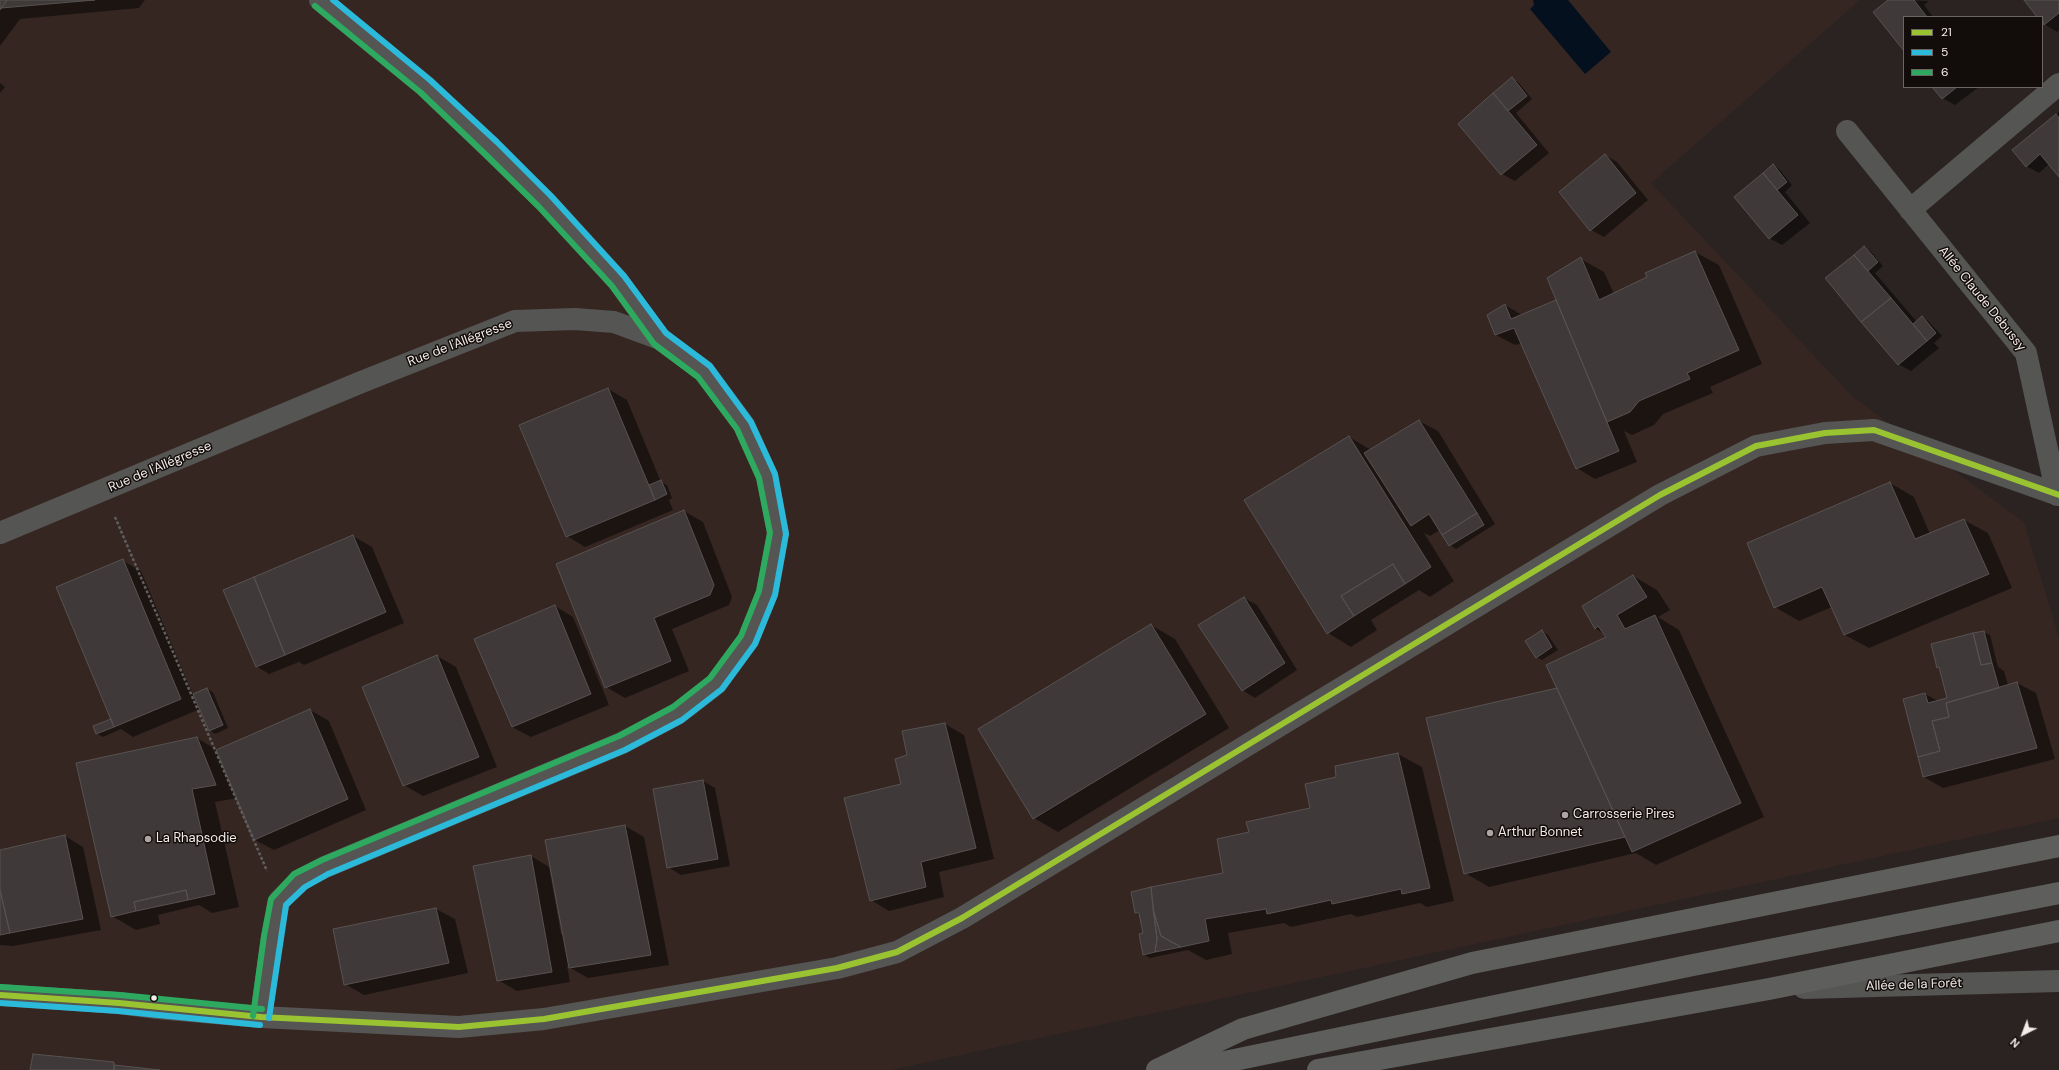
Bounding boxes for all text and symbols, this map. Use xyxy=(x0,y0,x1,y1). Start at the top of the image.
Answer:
legend xyxy=(1903,16,2043,88)
text: 21 xyxy=(1941,24,1952,40)
text: 5 xyxy=(1941,44,1948,60)
text: 6 xyxy=(1941,64,1949,80)
street label: Allée Claude Debussy xyxy=(1935,243,2029,355)
street label: Rue de l'Allégresse xyxy=(406,316,514,370)
street label: Rue de l'Allégresse xyxy=(106,438,214,496)
place label: Carrosserie Pires xyxy=(1573,807,1675,823)
marker: Carrosserie Pires xyxy=(1560,810,1570,820)
place label: Arthur Bonnet xyxy=(1498,825,1582,841)
marker: Arthur Bonnet xyxy=(1485,828,1495,838)
place label: La Rhapsodie xyxy=(156,831,237,847)
marker: La Rhapsodie xyxy=(143,834,153,844)
street label: Allée de la Forêt xyxy=(1866,976,1962,994)
unlabelled marker xyxy=(149,993,159,1003)
north arrow xyxy=(2003,1014,2043,1054)
text: N xyxy=(2007,1035,2023,1051)

